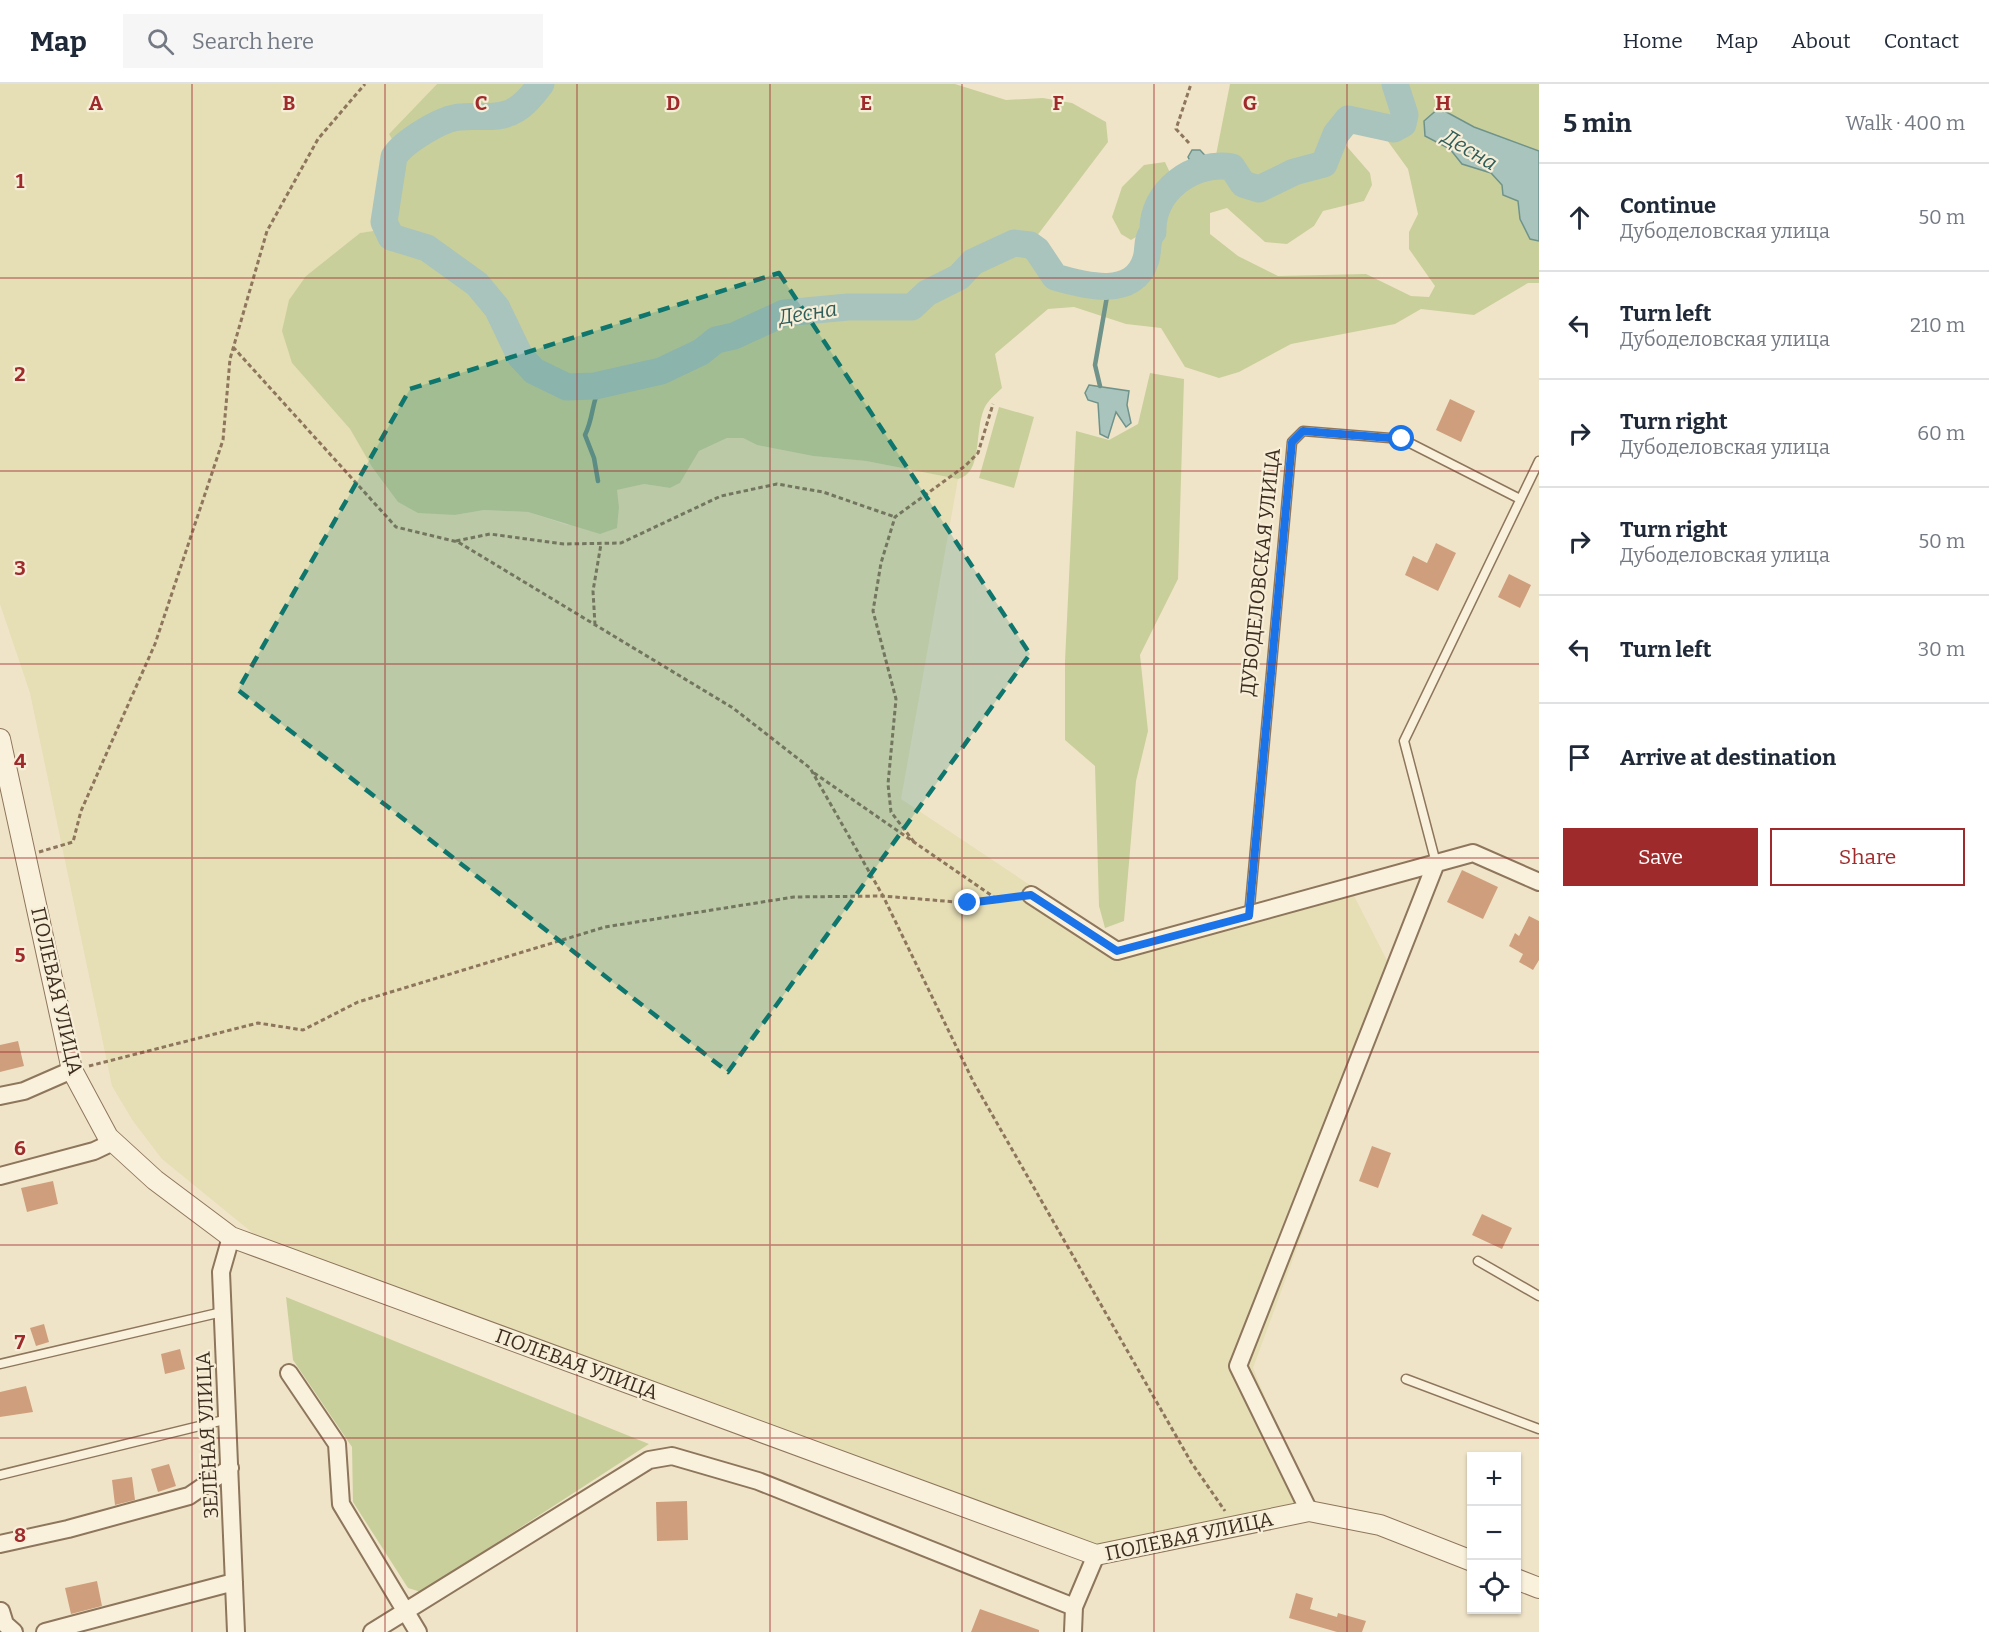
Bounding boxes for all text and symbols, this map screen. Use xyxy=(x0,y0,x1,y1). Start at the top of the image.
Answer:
search box xyxy=(123,14,543,68)
text: Map xyxy=(30,25,87,58)
icon: search xyxy=(144,25,177,58)
text: Search here xyxy=(192,28,314,55)
text: Home xyxy=(1623,28,1683,54)
text: Map xyxy=(1716,28,1758,54)
text: About xyxy=(1791,28,1851,54)
text: Contact xyxy=(1884,28,1959,54)
text: A xyxy=(89,91,104,115)
text: B xyxy=(283,91,296,115)
text: C xyxy=(475,91,487,115)
text: D xyxy=(666,91,680,115)
text: E xyxy=(860,91,872,115)
text: F xyxy=(1052,91,1064,115)
text: G xyxy=(1243,91,1257,115)
text: H xyxy=(1435,91,1451,115)
text: 5 min xyxy=(1563,108,1632,139)
text: Walk · 400 m xyxy=(1846,111,1965,135)
water label: Десна xyxy=(1436,123,1502,176)
text: 1 xyxy=(16,169,25,193)
text: Continue xyxy=(1620,192,1716,219)
icon: ahead xyxy=(1563,201,1596,234)
text: 50 m xyxy=(1918,205,1965,229)
text: Дубоделовская улица xyxy=(1620,219,1830,243)
water label: Десна xyxy=(775,296,839,331)
text: Turn left xyxy=(1620,300,1712,327)
icon: left xyxy=(1563,309,1596,342)
text: 210 m xyxy=(1910,313,1965,337)
text: Дубоделовская улица xyxy=(1620,327,1830,351)
text: 2 xyxy=(14,362,26,386)
text: Turn right xyxy=(1620,408,1728,435)
icon: right xyxy=(1563,417,1596,450)
text: 60 m xyxy=(1917,421,1965,445)
route start xyxy=(1388,425,1414,451)
text: Дубоделовская улица xyxy=(1620,435,1830,459)
street label: ДУБОДЕЛОВСКАЯ УЛИЦА xyxy=(1235,446,1285,697)
text: Turn right xyxy=(1620,516,1728,543)
icon: right xyxy=(1563,525,1596,558)
text: 50 m xyxy=(1918,529,1965,553)
text: Дубоделовская улица xyxy=(1620,543,1830,567)
text: 3 xyxy=(14,556,26,580)
icon: left xyxy=(1563,633,1596,666)
text: Turn left xyxy=(1620,636,1712,663)
text: 30 m xyxy=(1918,637,1965,661)
icon: arrive xyxy=(1563,741,1596,774)
text: Arrive at destination xyxy=(1620,744,1836,771)
text: 4 xyxy=(14,749,26,773)
button: Save xyxy=(1563,828,1758,886)
button: Share xyxy=(1770,828,1965,886)
route end xyxy=(954,889,980,915)
street label: ПОЛЕВАЯ УЛИЦА xyxy=(26,905,88,1078)
text: 5 xyxy=(15,943,26,967)
text: 6 xyxy=(14,1136,26,1160)
street label: ПОЛЕВАЯ УЛИЦА xyxy=(492,1323,662,1405)
text: 7 xyxy=(15,1330,26,1354)
street label: ЗЕЛЁНАЯ УЛИЦА xyxy=(191,1350,223,1519)
map controls xyxy=(1467,1452,1521,1614)
button: + xyxy=(1467,1452,1521,1506)
street label: ПОЛЕВАЯ УЛИЦА xyxy=(1103,1506,1276,1566)
button: − xyxy=(1467,1506,1521,1560)
text: 8 xyxy=(14,1523,26,1547)
button: locate xyxy=(1467,1560,1521,1614)

